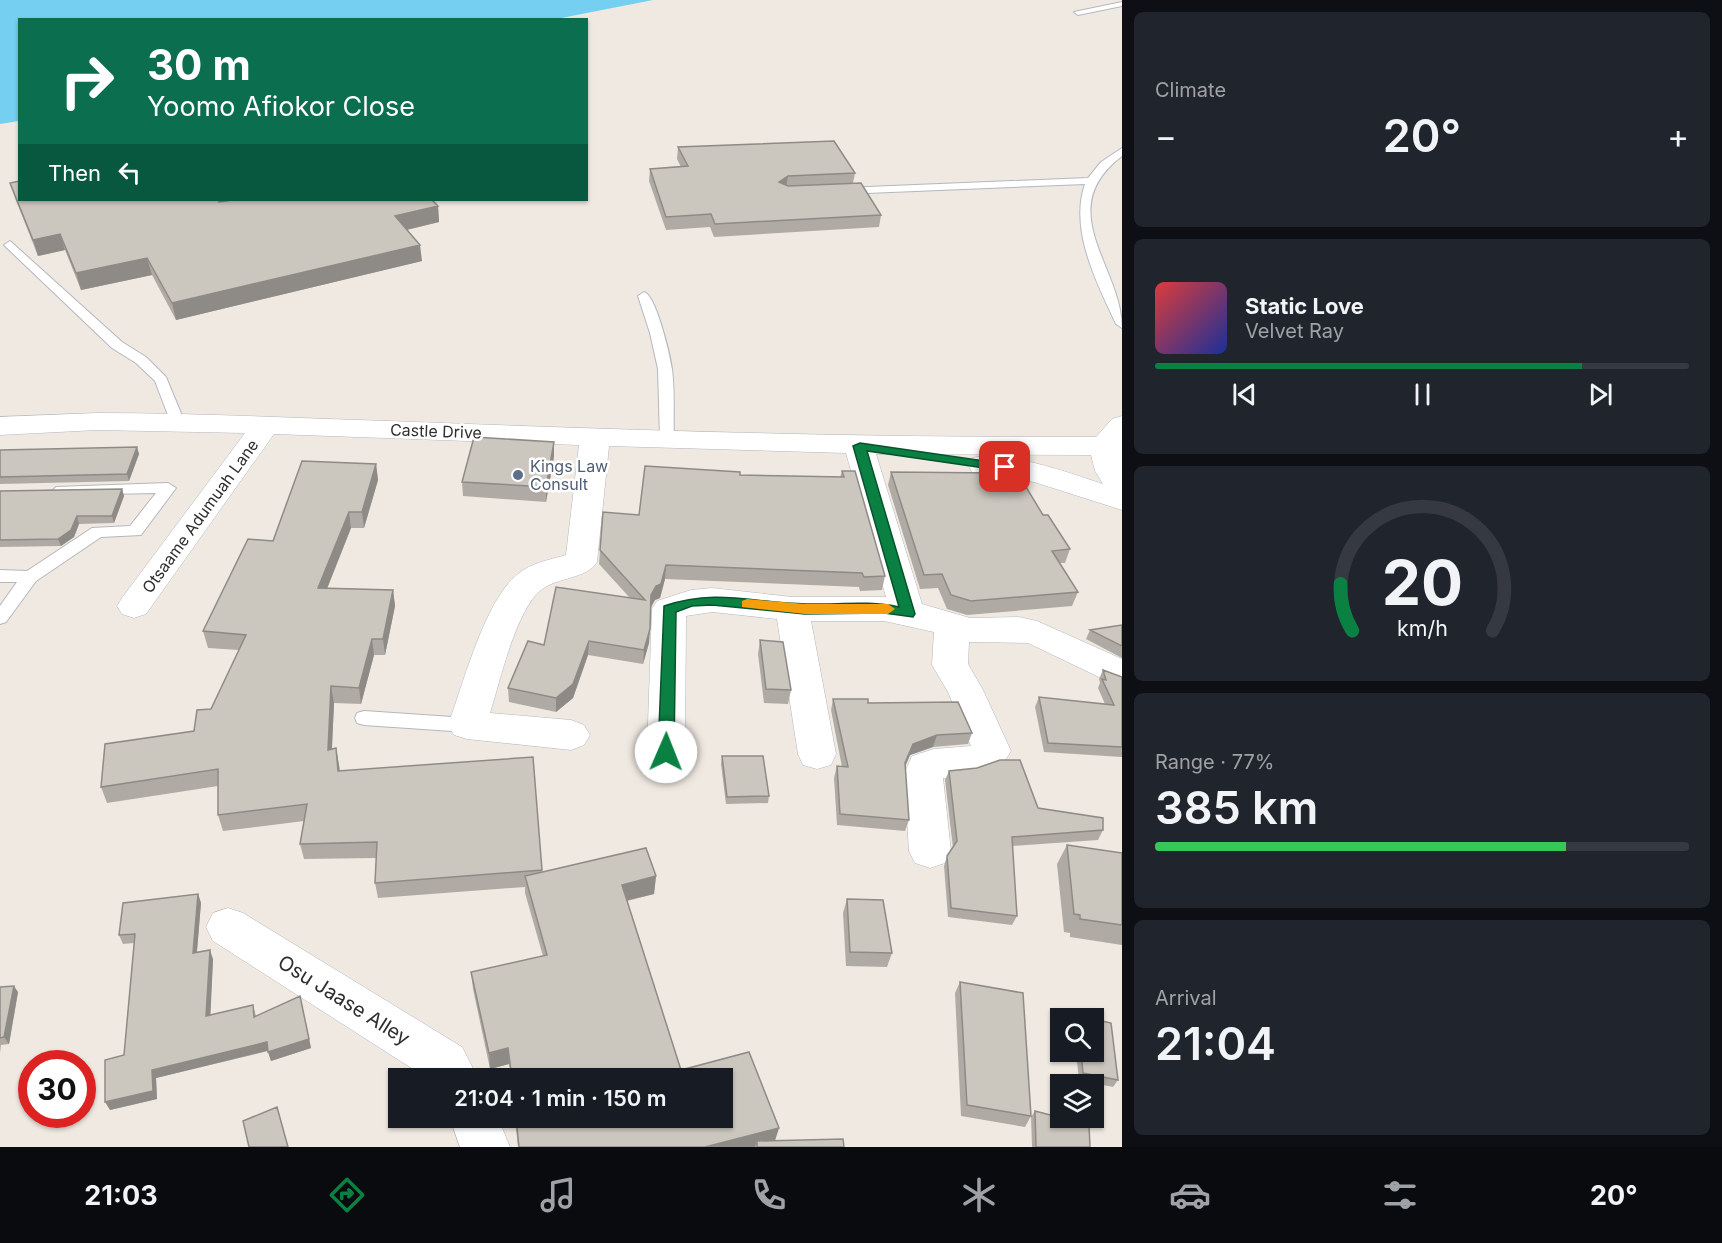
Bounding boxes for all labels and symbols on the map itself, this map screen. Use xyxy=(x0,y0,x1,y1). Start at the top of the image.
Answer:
street label: Castle Drive xyxy=(390,419,482,443)
street label: Otsaame Adumuah Lane xyxy=(138,435,262,597)
pin xyxy=(979,441,1030,492)
place label: Kings Law Consult xyxy=(530,456,608,494)
marker: Kings Law Consult xyxy=(511,468,525,482)
position arrow xyxy=(634,720,698,784)
street label: Osu Jaase Alley xyxy=(274,950,414,1050)
speed limit sign: 30 xyxy=(18,1050,96,1128)

